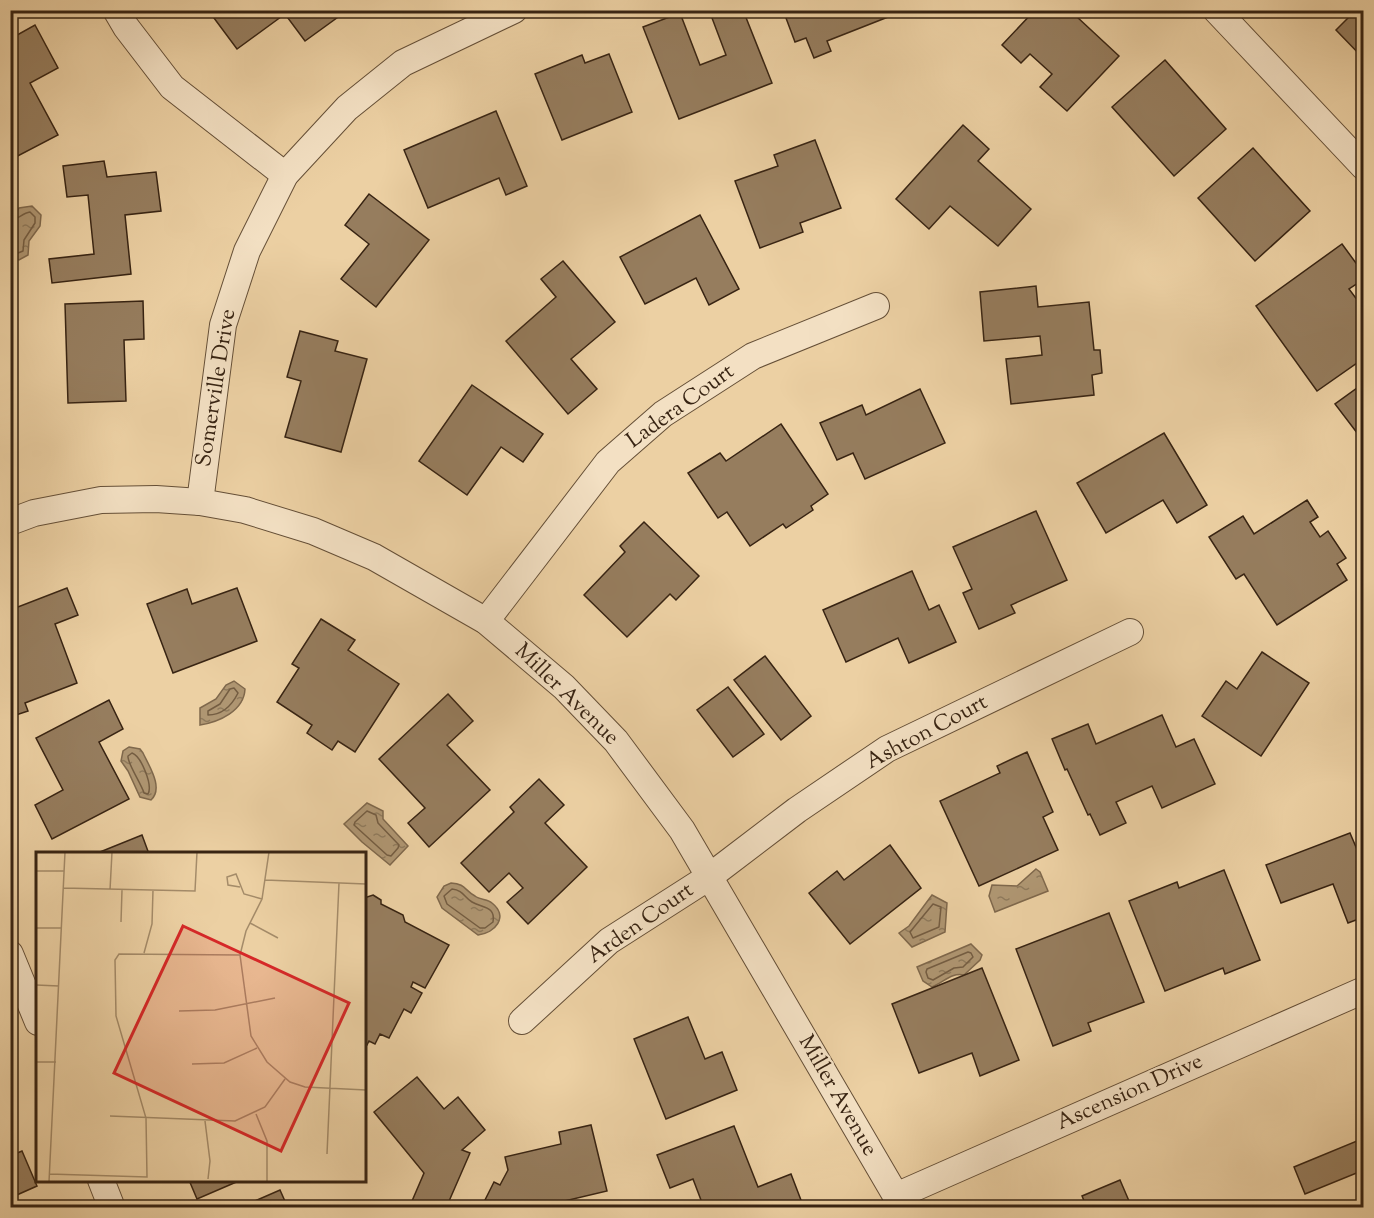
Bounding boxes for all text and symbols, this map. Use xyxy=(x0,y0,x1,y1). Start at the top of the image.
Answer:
street label: Somerville Drive xyxy=(189,307,245,469)
street label: Ladera Court xyxy=(621,357,742,457)
street label: Miller Avenue xyxy=(506,637,626,753)
street label: Ashton Court xyxy=(860,687,994,779)
inset map xyxy=(36,852,366,1182)
street label: Arden Court xyxy=(581,875,701,973)
street label: Miller Avenue xyxy=(789,1029,885,1163)
street label: Ascension Drive xyxy=(1052,1046,1208,1140)

